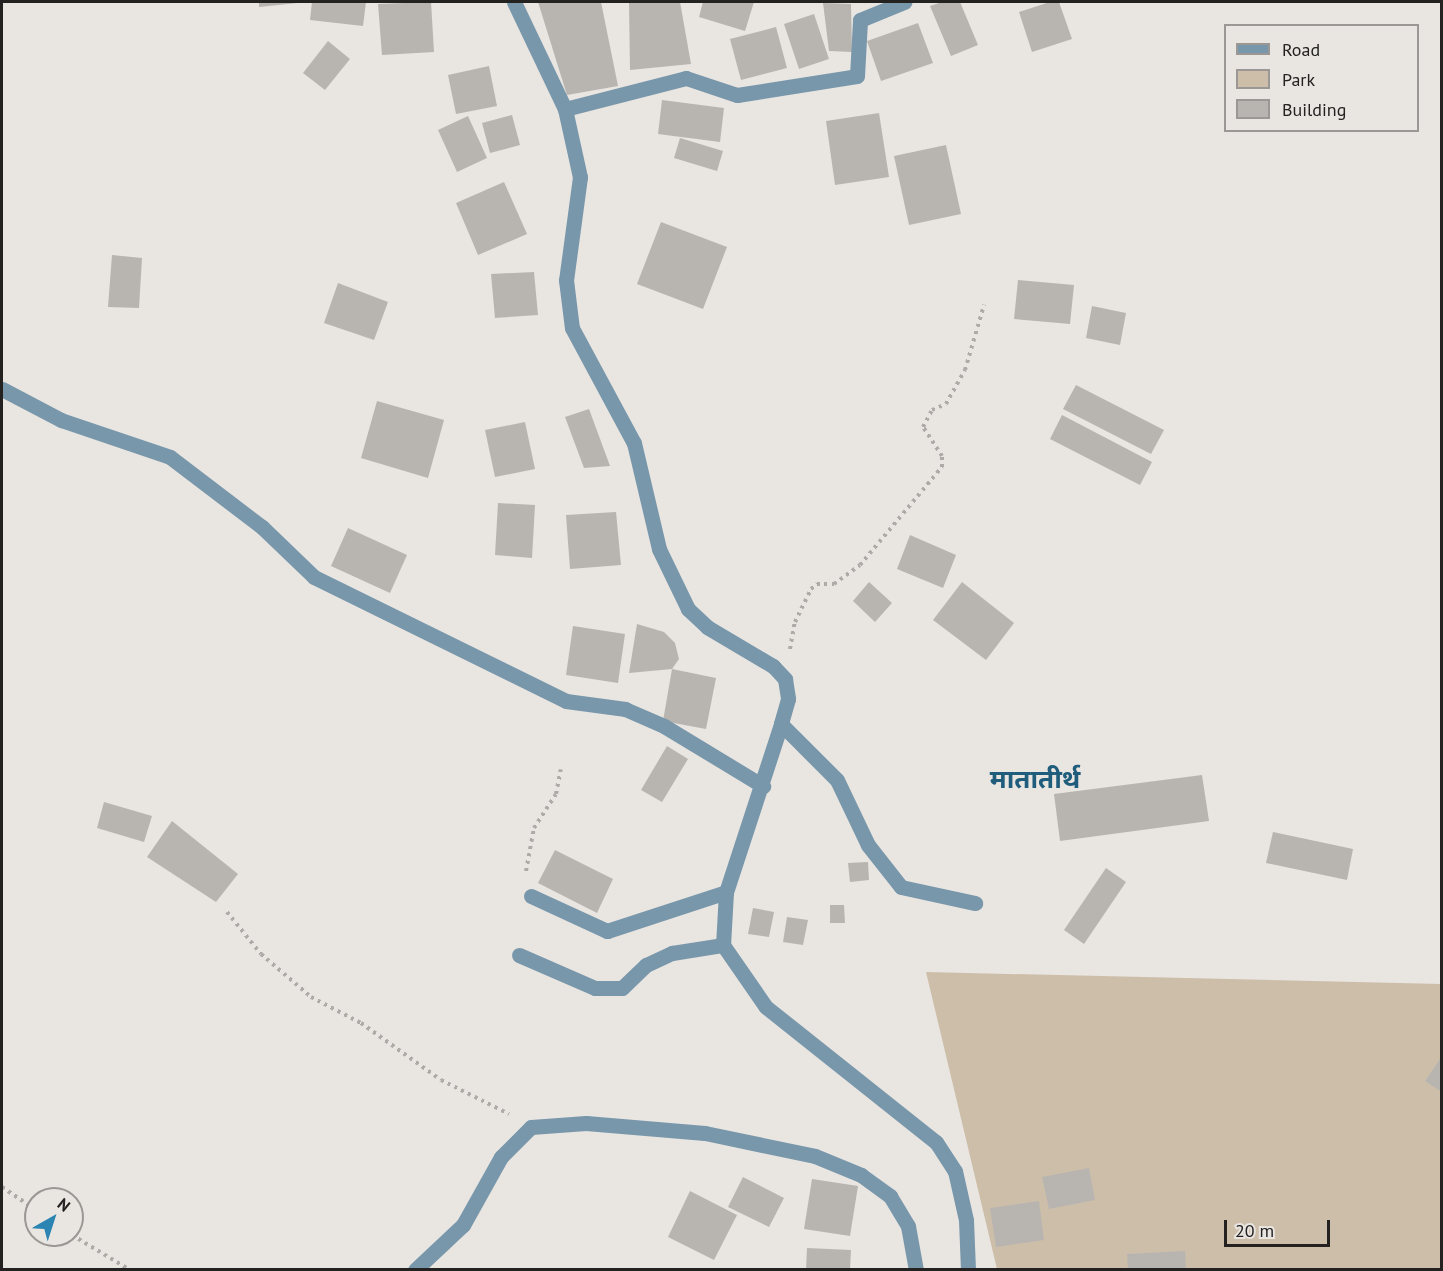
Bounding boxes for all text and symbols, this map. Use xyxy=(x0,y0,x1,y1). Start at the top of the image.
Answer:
legend xyxy=(1224,24,1419,132)
text: Road xyxy=(1282,38,1320,61)
text: Park xyxy=(1282,68,1315,91)
text: Building xyxy=(1282,98,1346,121)
district label: मातातीर्थ xyxy=(990,763,1080,795)
north arrow xyxy=(24,1187,84,1247)
text: N xyxy=(54,1193,74,1216)
scale bar xyxy=(1227,1208,1334,1246)
text: 20 m xyxy=(1235,1219,1274,1242)

